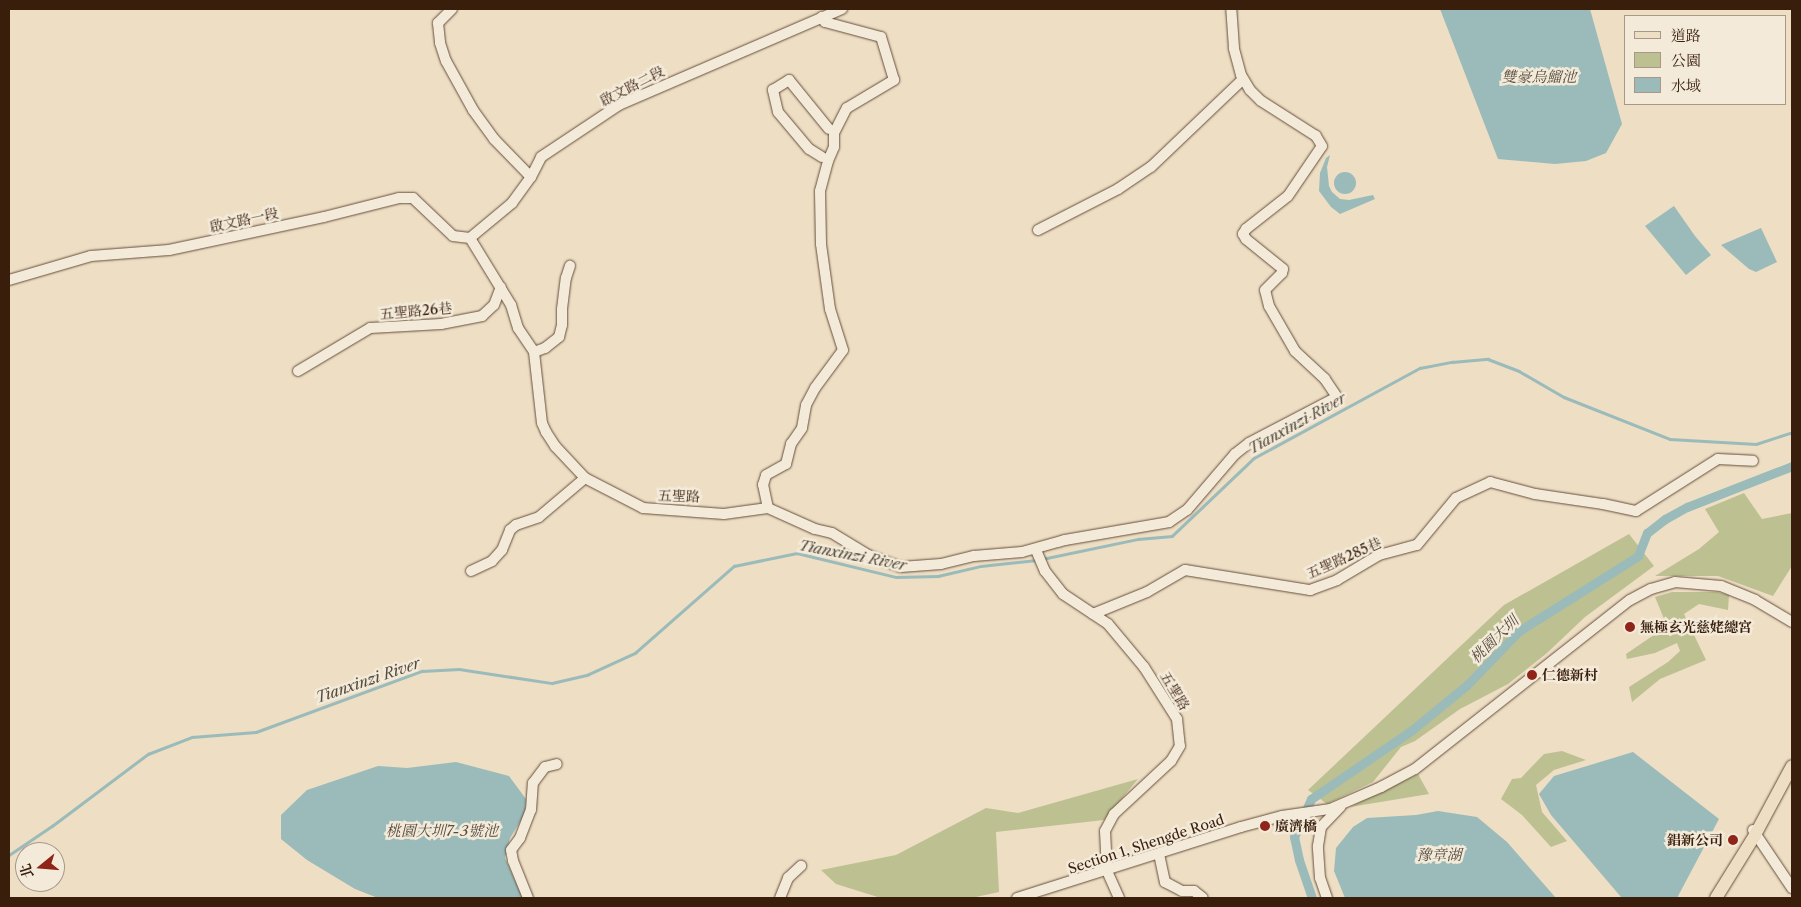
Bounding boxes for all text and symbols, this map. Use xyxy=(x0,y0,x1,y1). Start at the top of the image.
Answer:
legend xyxy=(1624,15,1786,105)
text: 道路 xyxy=(1671,26,1701,45)
text: 公園 xyxy=(1671,51,1701,70)
street label: 啟文路二段 xyxy=(597,63,667,109)
water label: 雙豪烏鰡池 xyxy=(1502,68,1576,86)
text: 水域 xyxy=(1671,76,1701,95)
street label: 啟文路一段 xyxy=(208,205,280,235)
street label: 五聖路26巷 xyxy=(379,299,453,323)
water label: Tianxinzi River xyxy=(1245,389,1349,457)
street label: 五聖路 xyxy=(658,487,700,505)
street label: 五聖路285巷 xyxy=(1304,534,1384,582)
water label: Tianxinzi River xyxy=(798,536,908,574)
water label: 桃園大圳 xyxy=(1466,612,1522,666)
place label: 無極玄光慈姥總宮 xyxy=(1640,619,1752,635)
marker: 無極玄光慈姥總宮 xyxy=(1624,621,1636,633)
water label: Tianxinzi River xyxy=(313,654,423,706)
place label: 仁德新村 xyxy=(1542,667,1598,683)
street label: 五聖路 xyxy=(1157,669,1193,713)
marker: 仁德新村 xyxy=(1526,669,1538,681)
street label: Section 1, Shengde Road xyxy=(1066,811,1226,877)
place label: 廣濟橋 xyxy=(1275,818,1317,834)
marker: 廣濟橋 xyxy=(1259,820,1271,832)
water label: 桃園大圳7-3號池 xyxy=(385,822,499,840)
place label: 錩新公司 xyxy=(1667,832,1723,848)
marker: 錩新公司 xyxy=(1727,834,1739,846)
north arrow xyxy=(15,842,65,892)
water label: 豫章湖 xyxy=(1417,846,1461,864)
text: 北 xyxy=(16,862,37,880)

